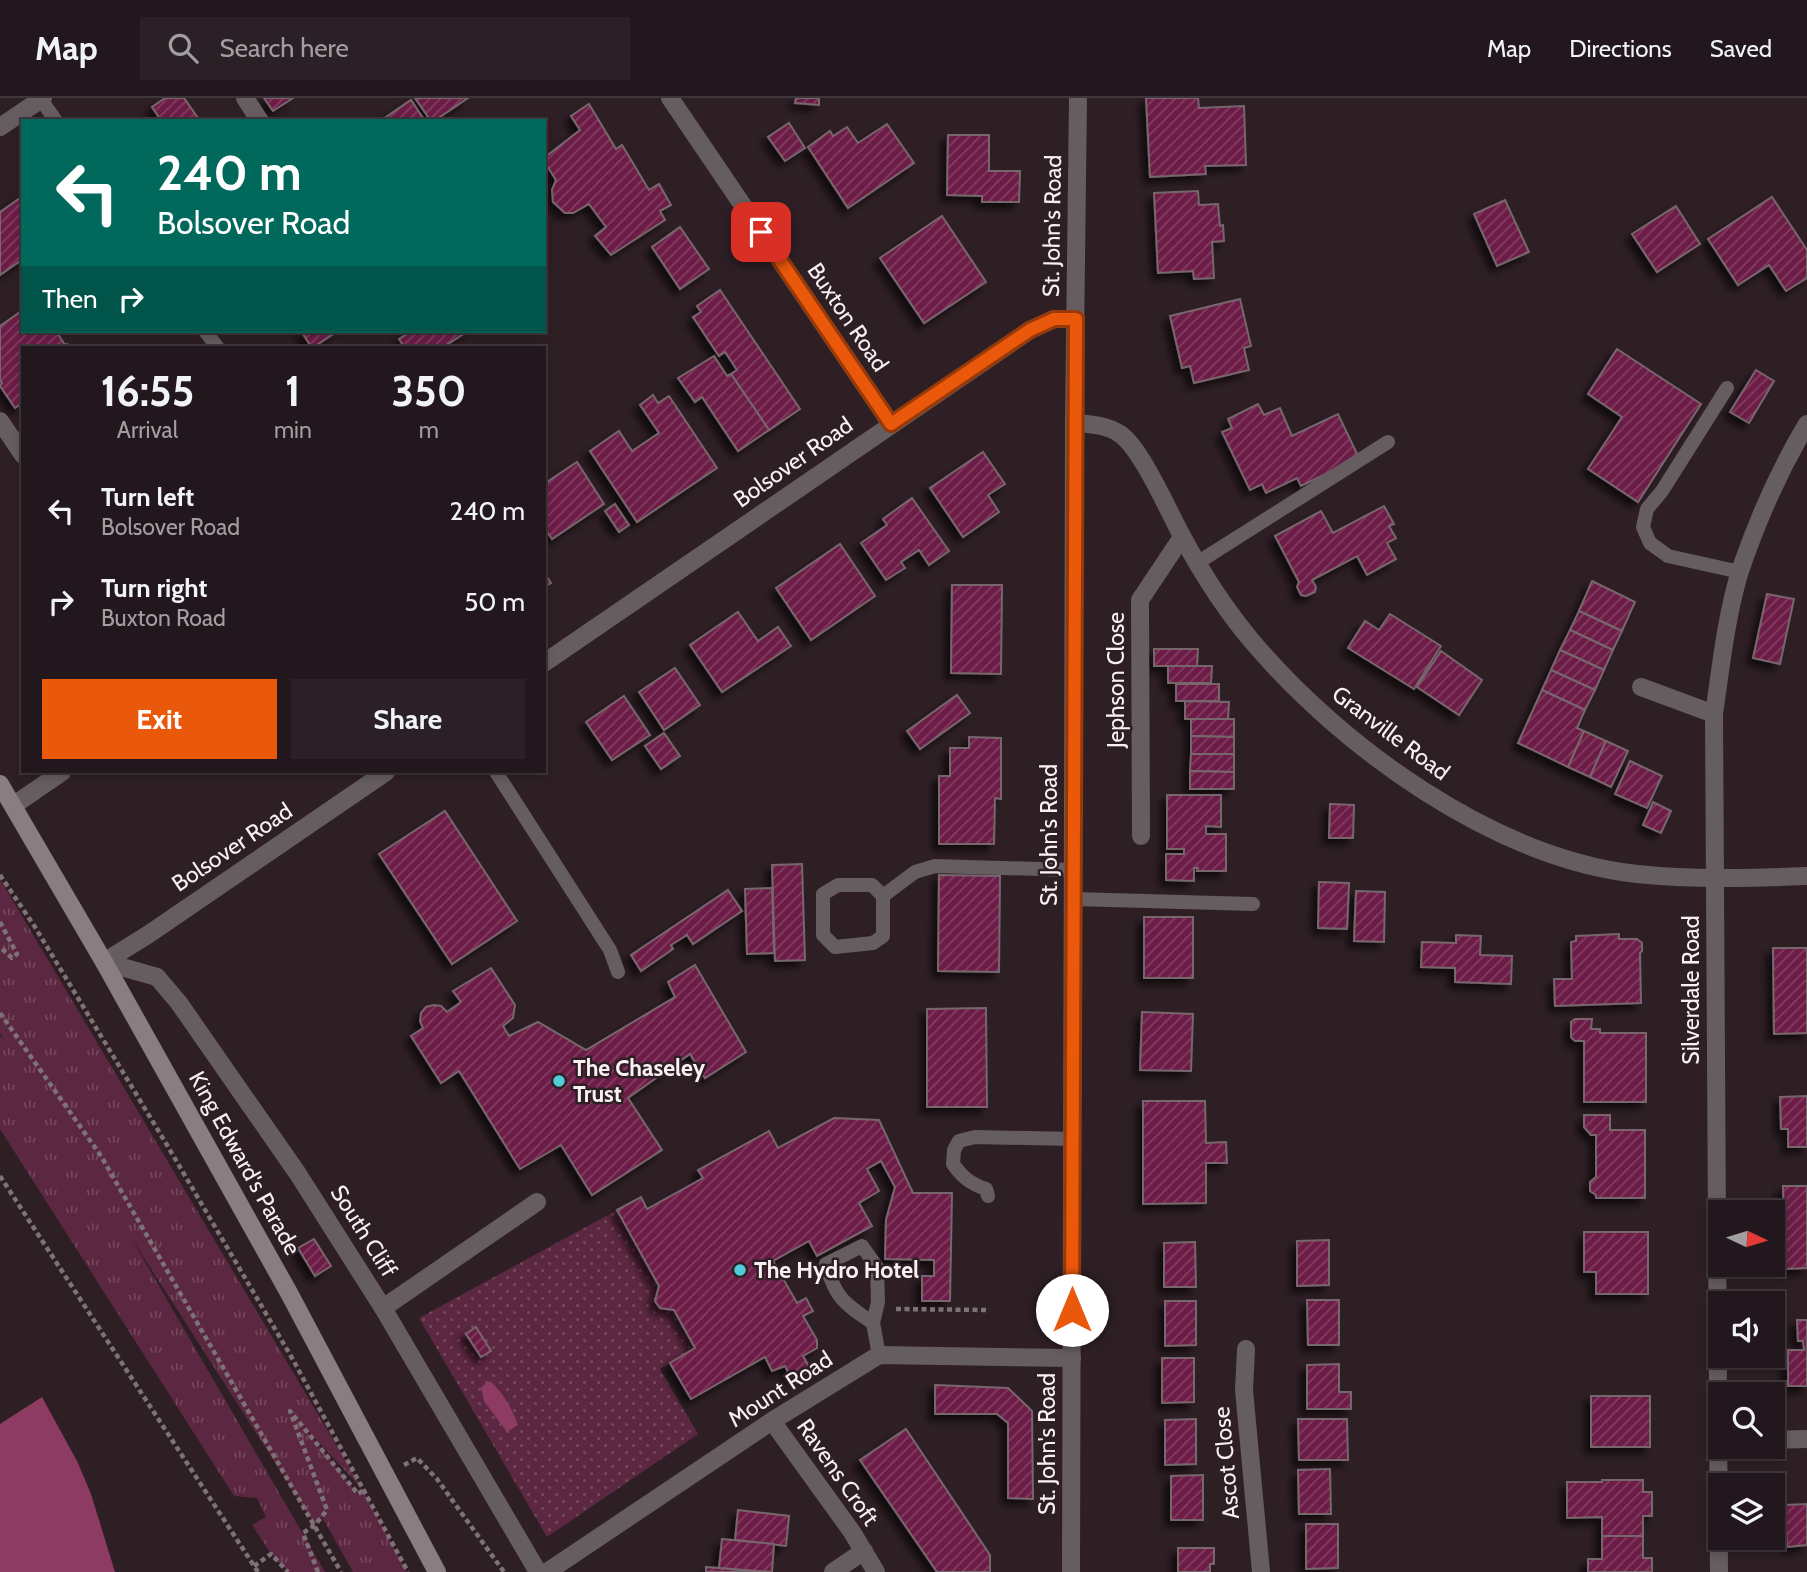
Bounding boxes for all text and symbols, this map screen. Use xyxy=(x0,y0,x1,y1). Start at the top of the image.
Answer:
search box xyxy=(140,17,630,80)
text: Map xyxy=(35,28,98,68)
icon: search xyxy=(164,29,202,67)
text: Search here xyxy=(220,32,349,64)
text: Map xyxy=(1487,34,1531,63)
text: Directions xyxy=(1569,34,1672,63)
text: Saved xyxy=(1710,34,1772,63)
text: 240 m xyxy=(157,143,302,202)
icon: left xyxy=(42,147,133,238)
street label: St. John's Road xyxy=(1037,155,1067,297)
pin xyxy=(731,202,791,262)
text: Bolsover Road xyxy=(157,203,350,242)
icon: arrive xyxy=(742,213,780,251)
street label: Buxton Road xyxy=(802,257,894,377)
icon: right xyxy=(112,280,150,318)
text: Then xyxy=(42,283,98,315)
text: 16:55 xyxy=(101,365,194,417)
text: 1 xyxy=(285,365,301,417)
text: 350 xyxy=(391,365,466,417)
street label: Bolsover Road xyxy=(728,411,858,513)
text: Arrival xyxy=(117,416,178,444)
text: min xyxy=(274,416,312,444)
text: m xyxy=(419,416,439,444)
text: Turn left xyxy=(101,481,194,513)
icon: left xyxy=(42,492,80,530)
text: 240 m xyxy=(450,495,525,527)
text: Bolsover Road xyxy=(101,513,240,541)
text: Turn right xyxy=(101,572,207,604)
icon: right xyxy=(42,583,80,621)
text: 50 m xyxy=(464,586,525,618)
text: Buxton Road xyxy=(101,604,226,632)
street label: Jephson Close xyxy=(1102,612,1130,749)
button: Exit xyxy=(42,679,277,759)
button: Share xyxy=(291,679,525,759)
street label: Granville Road xyxy=(1327,680,1455,786)
street label: St. John's Road xyxy=(1035,764,1063,906)
street label: Bolsover Road xyxy=(167,797,297,897)
street label: Silverdale Road xyxy=(1677,915,1705,1065)
place label: The Chaseley Trust xyxy=(573,1054,706,1108)
street label: King Edward's Parade xyxy=(183,1066,307,1260)
marker: The Chaseley Trust xyxy=(551,1073,567,1089)
street label: South Cliff xyxy=(325,1180,403,1283)
north arrow xyxy=(1708,1200,1785,1278)
map controls xyxy=(1708,1200,1785,1550)
place label: The Hydro Hotel xyxy=(754,1256,919,1284)
marker: The Hydro Hotel xyxy=(732,1262,748,1278)
position arrow xyxy=(1035,1273,1109,1347)
button: sound xyxy=(1708,1291,1785,1368)
street label: Mount Road xyxy=(723,1345,837,1433)
street label: St. John's Road xyxy=(1033,1373,1061,1515)
button: search xyxy=(1708,1382,1785,1459)
street label: Ascot Close xyxy=(1207,1405,1245,1520)
street label: Ravens Croft xyxy=(791,1413,885,1531)
button: layers xyxy=(1708,1473,1785,1550)

